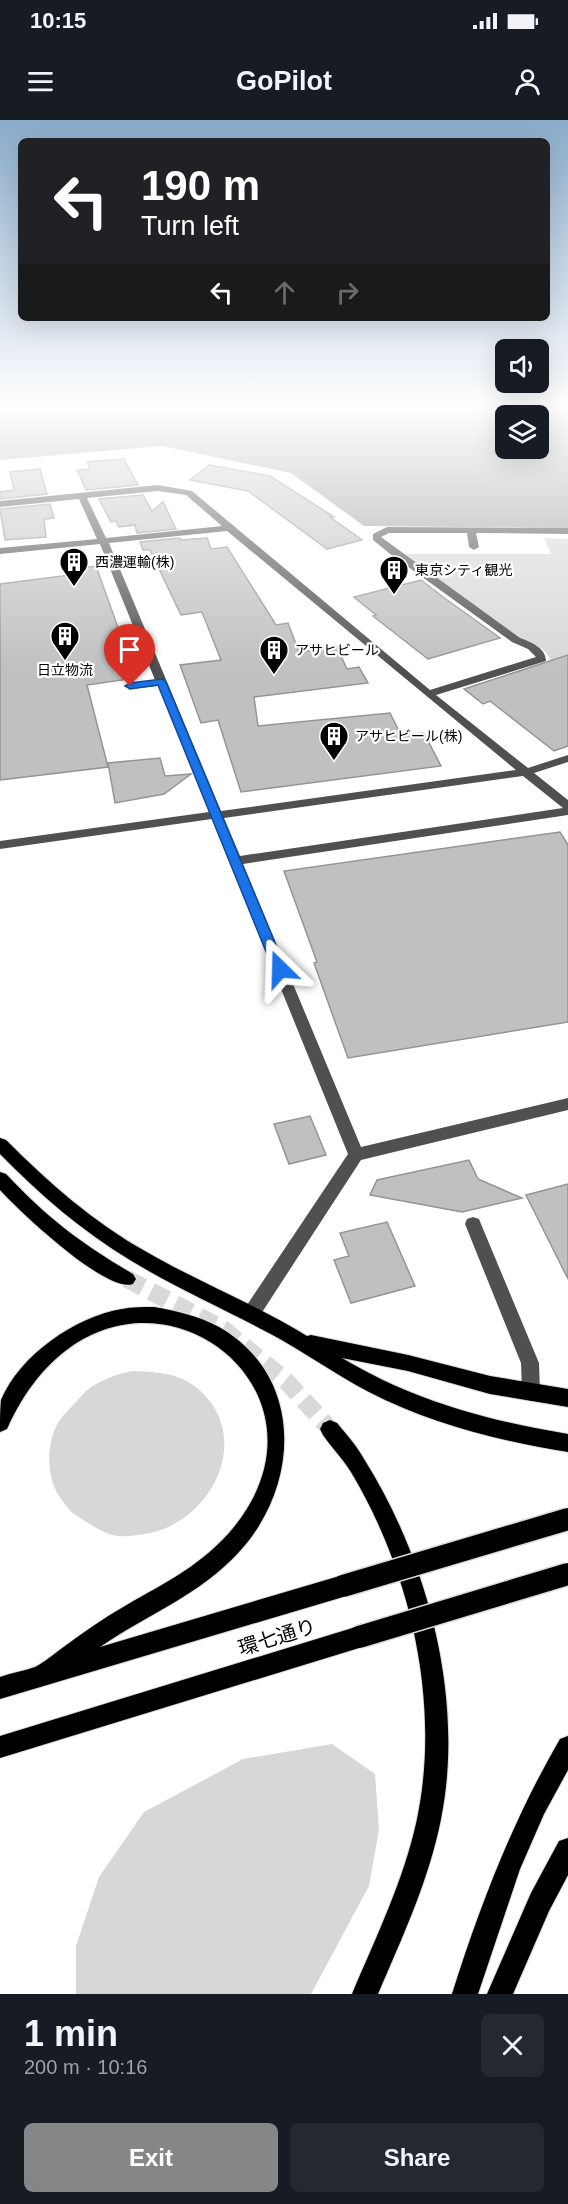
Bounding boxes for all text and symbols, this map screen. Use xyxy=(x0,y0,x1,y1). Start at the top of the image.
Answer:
text: 10:15 xyxy=(30,8,86,33)
icon: menu xyxy=(24,65,57,98)
icon: person xyxy=(511,65,544,98)
text: GoPilot xyxy=(236,66,332,96)
icon: left xyxy=(42,162,120,240)
text: 190 m xyxy=(141,162,260,209)
text: Turn left xyxy=(141,211,239,241)
icon: left xyxy=(205,276,238,309)
icon: ahead xyxy=(268,276,301,309)
icon: right xyxy=(331,276,364,309)
map controls xyxy=(495,339,549,459)
button: sound xyxy=(495,339,549,393)
button: layers xyxy=(495,405,549,459)
building icon: 西濃運輸(株) xyxy=(58,546,90,588)
place label: 西濃運輸(株) xyxy=(95,554,174,570)
building icon: 東京シティ観光 xyxy=(378,554,410,596)
place label: 東京シティ観光 xyxy=(415,562,512,578)
building icon: 日立物流 xyxy=(49,620,81,662)
pin xyxy=(104,624,155,686)
icon: arrive xyxy=(113,633,146,666)
building icon: アサヒビール xyxy=(258,634,290,676)
place label: アサヒビール xyxy=(295,642,379,658)
place label: 日立物流 xyxy=(37,662,93,678)
building icon: アサヒビール(株) xyxy=(318,720,350,762)
place label: アサヒビール(株) xyxy=(355,728,462,744)
position arrow xyxy=(248,937,312,1001)
street label: 環七通り xyxy=(236,1615,318,1659)
text: 1 min xyxy=(24,2013,118,2054)
button: close xyxy=(481,2014,544,2077)
text: 200 m · 10:16 xyxy=(24,2056,147,2078)
button: Exit xyxy=(24,2123,278,2192)
button: Share xyxy=(290,2123,544,2192)

